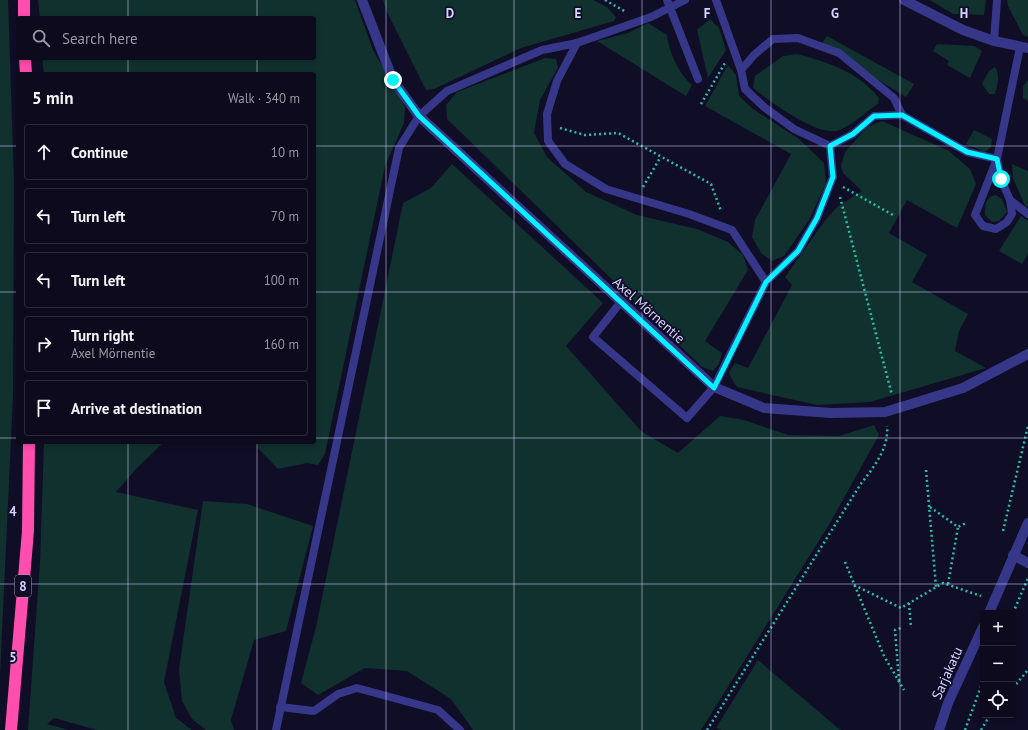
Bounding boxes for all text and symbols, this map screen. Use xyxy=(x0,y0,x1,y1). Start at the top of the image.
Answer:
text: D xyxy=(446,5,454,22)
text: E xyxy=(575,5,582,22)
text: F xyxy=(704,5,711,22)
text: G xyxy=(831,5,839,22)
text: H xyxy=(960,5,968,22)
search box xyxy=(16,16,316,60)
icon: search xyxy=(30,27,52,49)
text: Search here xyxy=(62,29,138,48)
route end xyxy=(384,71,402,89)
text: 5 min xyxy=(32,87,73,109)
text: Walk · 340 m xyxy=(228,90,300,107)
icon: ahead xyxy=(33,141,55,163)
text: Continue xyxy=(71,143,128,162)
text: 10 m xyxy=(271,144,299,161)
route start xyxy=(992,170,1010,188)
icon: left xyxy=(33,205,55,227)
text: Turn left xyxy=(71,207,125,226)
text: 70 m xyxy=(271,208,299,225)
icon: left xyxy=(33,269,55,291)
text: Turn left xyxy=(71,271,125,290)
text: 100 m xyxy=(264,272,299,289)
street label: Axel Mörnentie xyxy=(609,273,689,347)
text: Turn right xyxy=(71,326,134,345)
icon: right xyxy=(33,333,55,355)
text: 160 m xyxy=(264,336,299,353)
text: Axel Mörnentie xyxy=(71,345,155,362)
icon: arrive xyxy=(33,397,55,419)
text: Arrive at destination xyxy=(71,399,202,418)
text: 4 xyxy=(9,503,17,520)
road number: 8 xyxy=(15,575,31,597)
map controls xyxy=(980,610,1016,718)
button: + xyxy=(980,610,1016,646)
street label: Sarjakatu xyxy=(927,644,967,702)
button: − xyxy=(980,646,1016,682)
text: 5 xyxy=(9,649,17,666)
button: locate xyxy=(980,682,1016,718)

